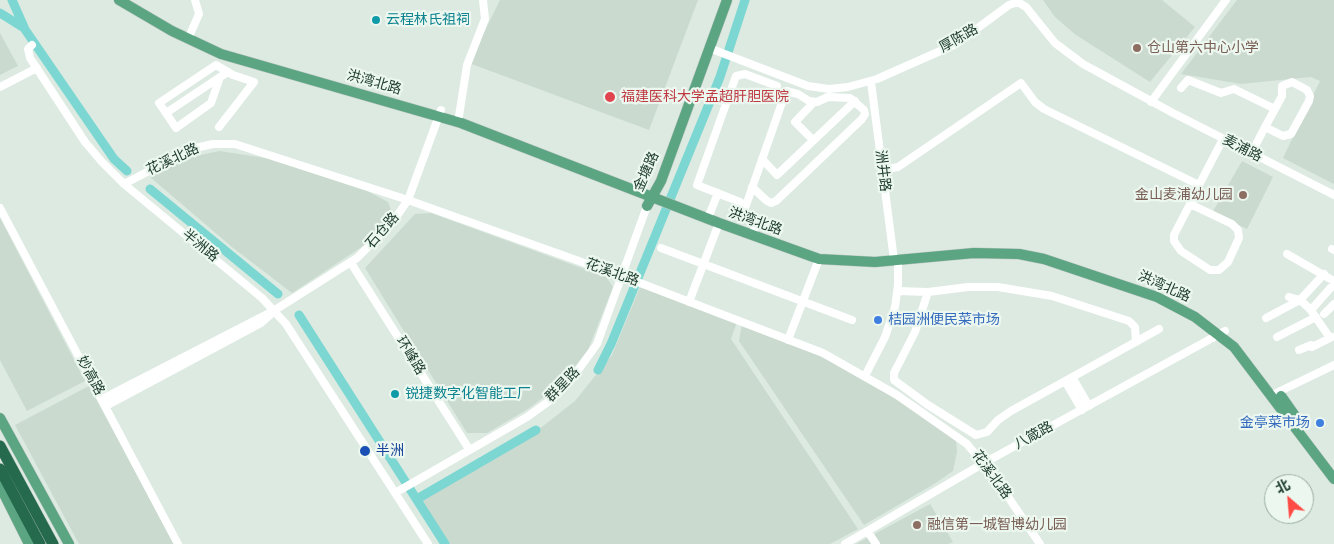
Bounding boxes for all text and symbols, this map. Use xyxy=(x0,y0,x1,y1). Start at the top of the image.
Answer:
place label: 云程林氏祖祠 xyxy=(386,12,470,28)
marker: 云程林氏祖祠 xyxy=(370,14,382,26)
street label: 厚陈路 xyxy=(937,21,981,57)
place label: 仓山第六中心小学 xyxy=(1147,40,1259,56)
marker: 仓山第六中心小学 xyxy=(1131,42,1143,54)
street label: 洪湾北路 xyxy=(345,67,403,99)
place label: 福建医科大学孟超肝胆医院 xyxy=(621,89,789,105)
marker: 福建医科大学孟超肝胆医院 xyxy=(603,90,617,104)
street label: 麦浦路 xyxy=(1219,132,1265,166)
street label: 花溪北路 xyxy=(144,141,202,179)
street label: 金塘路 xyxy=(631,149,663,195)
street label: 洲井路 xyxy=(871,149,893,193)
place label: 金山麦浦幼儿园 xyxy=(1135,187,1233,203)
marker: 金山麦浦幼儿园 xyxy=(1237,189,1249,201)
street label: 洪湾北路 xyxy=(726,205,784,239)
street label: 石仓路 xyxy=(363,210,403,252)
street label: 半洲路 xyxy=(178,226,222,266)
street label: 花溪北路 xyxy=(583,256,641,290)
street label: 洪湾北路 xyxy=(1135,268,1193,306)
place label: 桔园洲便民菜市场 xyxy=(888,312,1000,328)
marker: 桔园洲便民菜市场 xyxy=(872,314,884,326)
street label: 环峰路 xyxy=(392,334,428,378)
street label: 妙高路 xyxy=(73,354,107,398)
street label: 群星路 xyxy=(542,364,584,406)
place label: 锐捷数字化智能工厂 xyxy=(405,386,531,402)
marker: 锐捷数字化智能工厂 xyxy=(389,388,401,400)
place label: 金亭菜市场 xyxy=(1240,415,1310,431)
marker: 金亭菜市场 xyxy=(1314,417,1326,429)
street label: 八箴路 xyxy=(1012,418,1056,454)
place label: 半洲 xyxy=(376,443,404,459)
marker: 半洲 xyxy=(358,444,372,458)
street label: 花溪北路 xyxy=(968,447,1014,503)
north arrow xyxy=(1264,474,1314,524)
text: 北 xyxy=(1273,476,1293,497)
place label: 融信第一城智博幼儿园 xyxy=(927,517,1067,533)
marker: 融信第一城智博幼儿园 xyxy=(911,519,923,531)

